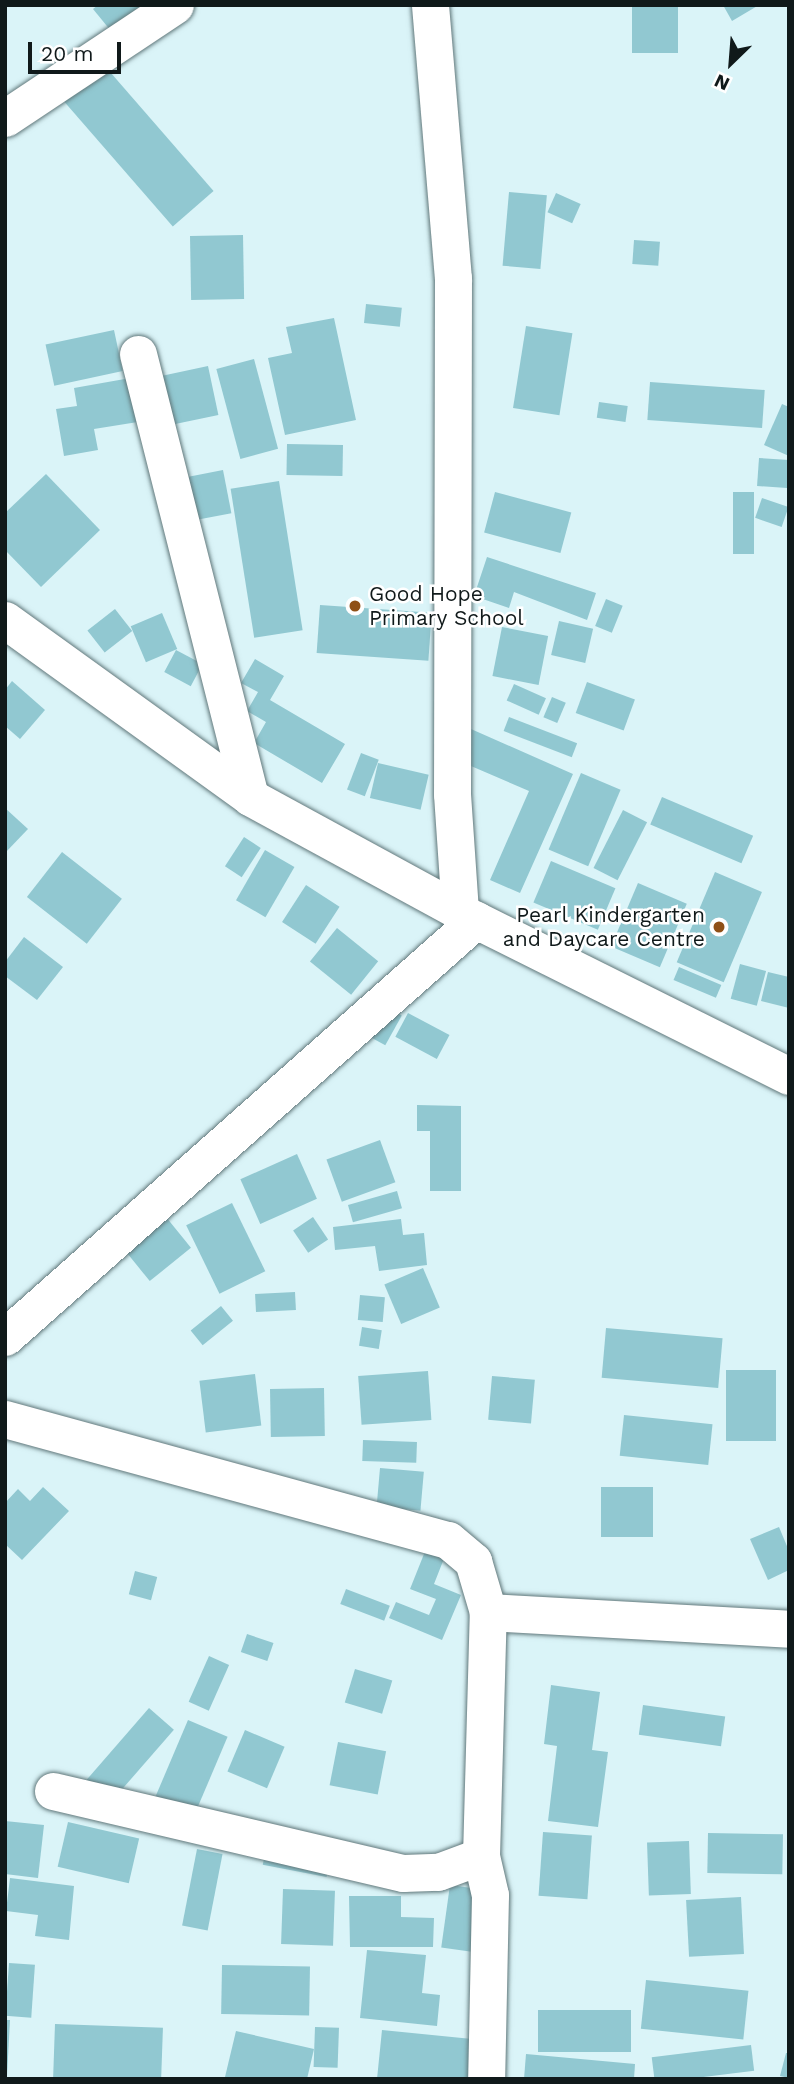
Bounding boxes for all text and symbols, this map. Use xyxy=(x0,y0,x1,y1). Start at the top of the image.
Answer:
scale bar xyxy=(32,28,124,72)
north arrow xyxy=(696,28,766,98)
text: 20 m xyxy=(41,41,93,66)
text: N xyxy=(711,69,733,96)
place label: Good Hope Primary School xyxy=(369,581,524,631)
marker: Good Hope Primary School xyxy=(347,598,363,614)
place label: Pearl Kindergarten and Daycare Centre xyxy=(503,902,705,952)
marker: Pearl Kindergarten and Daycare Centre xyxy=(711,919,727,935)

